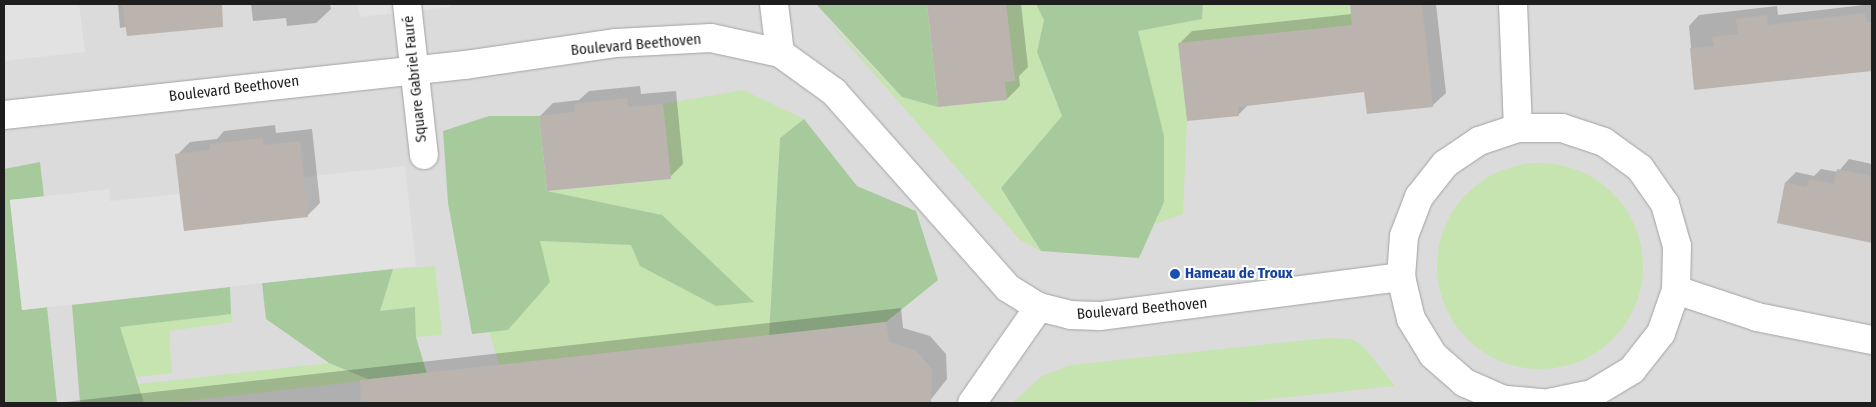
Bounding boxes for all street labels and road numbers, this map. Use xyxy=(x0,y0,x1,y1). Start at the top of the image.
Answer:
street label: Square Gabriel Fauré xyxy=(399,15,431,143)
street label: Boulevard Beethoven xyxy=(570,30,702,60)
street label: Boulevard Beethoven xyxy=(168,72,300,106)
street label: Boulevard Beethoven xyxy=(1076,294,1208,324)

